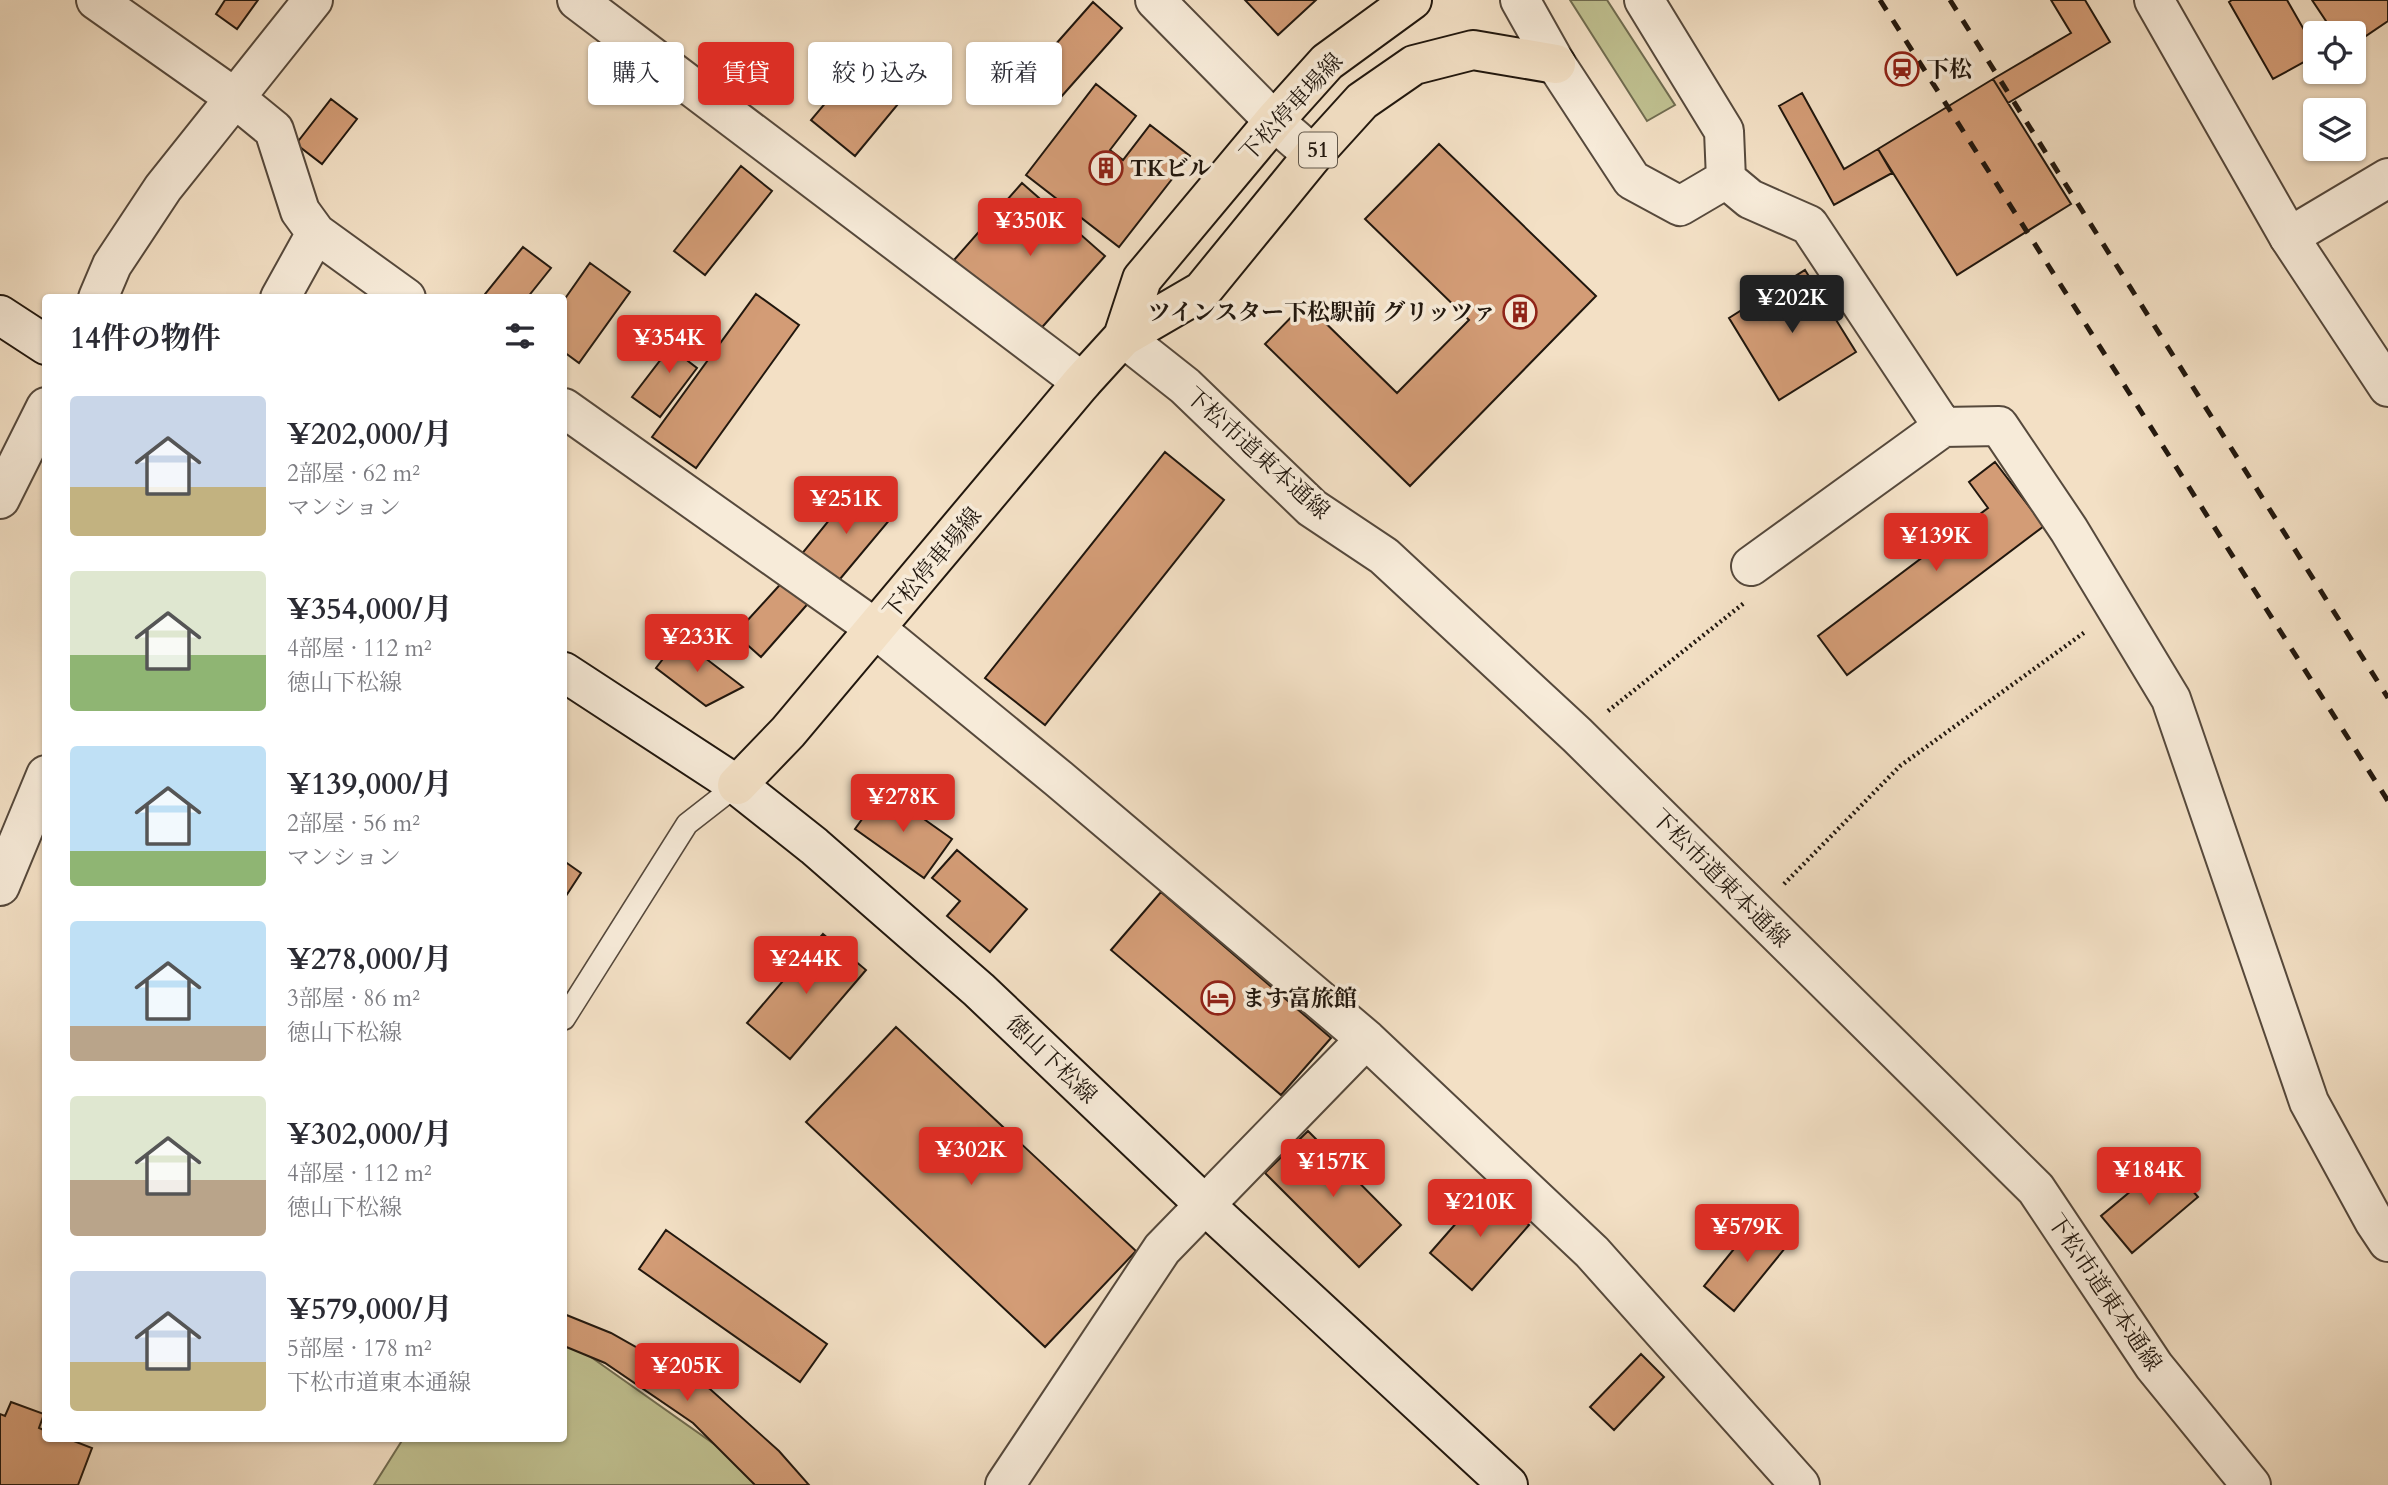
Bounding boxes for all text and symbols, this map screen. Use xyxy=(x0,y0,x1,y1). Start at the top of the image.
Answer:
map controls xyxy=(2303,21,2366,161)
button: locate xyxy=(2303,21,2366,84)
chip: 購入 xyxy=(588,42,684,105)
chip: 賃貸 xyxy=(698,42,794,105)
chip: 絞り込み xyxy=(808,42,952,105)
chip: 新着 xyxy=(966,42,1062,105)
street label: 下松停車場線 xyxy=(1233,46,1350,168)
station icon: 下松 xyxy=(1883,50,1921,88)
place label: 下松 xyxy=(1926,54,1972,85)
button: layers xyxy=(2303,98,2366,161)
road number: 51 xyxy=(1299,132,1337,168)
building icon: TKビル xyxy=(1087,149,1125,187)
place label: TKビル xyxy=(1130,153,1212,184)
pin: ¥350K xyxy=(981,198,1079,258)
text: ¥350K xyxy=(994,205,1066,236)
pin: ¥202K xyxy=(1743,276,1841,335)
text: ¥202K xyxy=(1756,282,1828,313)
building icon: ツインスター下松駅前 グリッツァ xyxy=(1501,293,1539,331)
place label: ツインスター下松駅前 グリッツァ xyxy=(1148,297,1496,328)
pin: ¥354K xyxy=(620,316,718,375)
icon: filters xyxy=(501,317,539,355)
text: 14件の物件 xyxy=(70,318,221,359)
text: ¥354K xyxy=(633,322,705,353)
street label: 下松市道東本通線 xyxy=(1179,380,1336,526)
text: ¥202,000/月 xyxy=(287,414,453,455)
icon: home xyxy=(126,424,210,508)
text: 2部屋 · 62 m² xyxy=(287,458,420,489)
pin: ¥251K xyxy=(797,476,895,536)
text: ¥251K xyxy=(810,483,882,514)
text: マンション xyxy=(287,492,401,523)
street label: 下松停車場線 xyxy=(876,501,989,626)
pin: ¥139K xyxy=(1887,514,1985,573)
text: ¥139K xyxy=(1900,520,1972,551)
text: ¥354,000/月 xyxy=(287,589,453,630)
icon: home xyxy=(126,599,210,683)
pin: ¥233K xyxy=(648,614,746,674)
text: ¥233K xyxy=(661,621,733,652)
text: 4部屋 · 112 m² xyxy=(287,633,432,664)
text: 徳山下松線 xyxy=(287,667,402,698)
text: ¥139,000/月 xyxy=(287,764,453,805)
icon: home xyxy=(126,774,210,858)
pin: ¥278K xyxy=(854,774,952,834)
text: ¥278K xyxy=(867,781,939,812)
street label: 下松市道東本通線 xyxy=(1645,802,1797,954)
text: 2部屋 · 56 m² xyxy=(287,808,420,839)
text: マンション xyxy=(287,842,401,873)
pin: ¥244K xyxy=(757,936,855,996)
text: ¥278,000/月 xyxy=(287,939,453,980)
text: ¥244K xyxy=(770,943,842,974)
icon: home xyxy=(126,949,210,1033)
hotel icon: ます富旅館 xyxy=(1199,979,1237,1017)
text: 3部屋 · 86 m² xyxy=(287,983,420,1014)
place label: ます富旅館 xyxy=(1242,983,1357,1014)
street label: 徳山下松線 xyxy=(1000,1008,1104,1110)
text: 徳山下松線 xyxy=(287,1017,402,1048)
text: ¥302,000/月 xyxy=(287,1114,453,1155)
icon: home xyxy=(126,1124,210,1208)
pin: ¥302K xyxy=(922,1128,1020,1187)
text: ¥302K xyxy=(935,1134,1007,1165)
pin: ¥157K xyxy=(1284,1140,1382,1199)
text: ¥157K xyxy=(1297,1146,1369,1177)
pin: ¥184K xyxy=(2100,1148,2198,1207)
text: ¥184K xyxy=(2113,1154,2185,1185)
text: 4部屋 · 112 m² xyxy=(287,1158,432,1189)
pin: ¥210K xyxy=(1431,1180,1529,1239)
text: ¥210K xyxy=(1444,1186,1516,1217)
text: 徳山下松線 xyxy=(287,1192,402,1223)
pin: ¥579K xyxy=(1698,1204,1796,1264)
street label: 下松市道東本通線 xyxy=(2040,1207,2169,1377)
text: ¥579K xyxy=(1711,1211,1783,1242)
text: ¥579,000/月 xyxy=(287,1289,453,1330)
icon: home xyxy=(126,1299,210,1383)
text: 5部屋 · 178 m² xyxy=(287,1333,432,1364)
pin: ¥205K xyxy=(638,1344,736,1403)
text: ¥205K xyxy=(651,1350,723,1381)
text: 下松市道東本通線 xyxy=(287,1367,471,1398)

